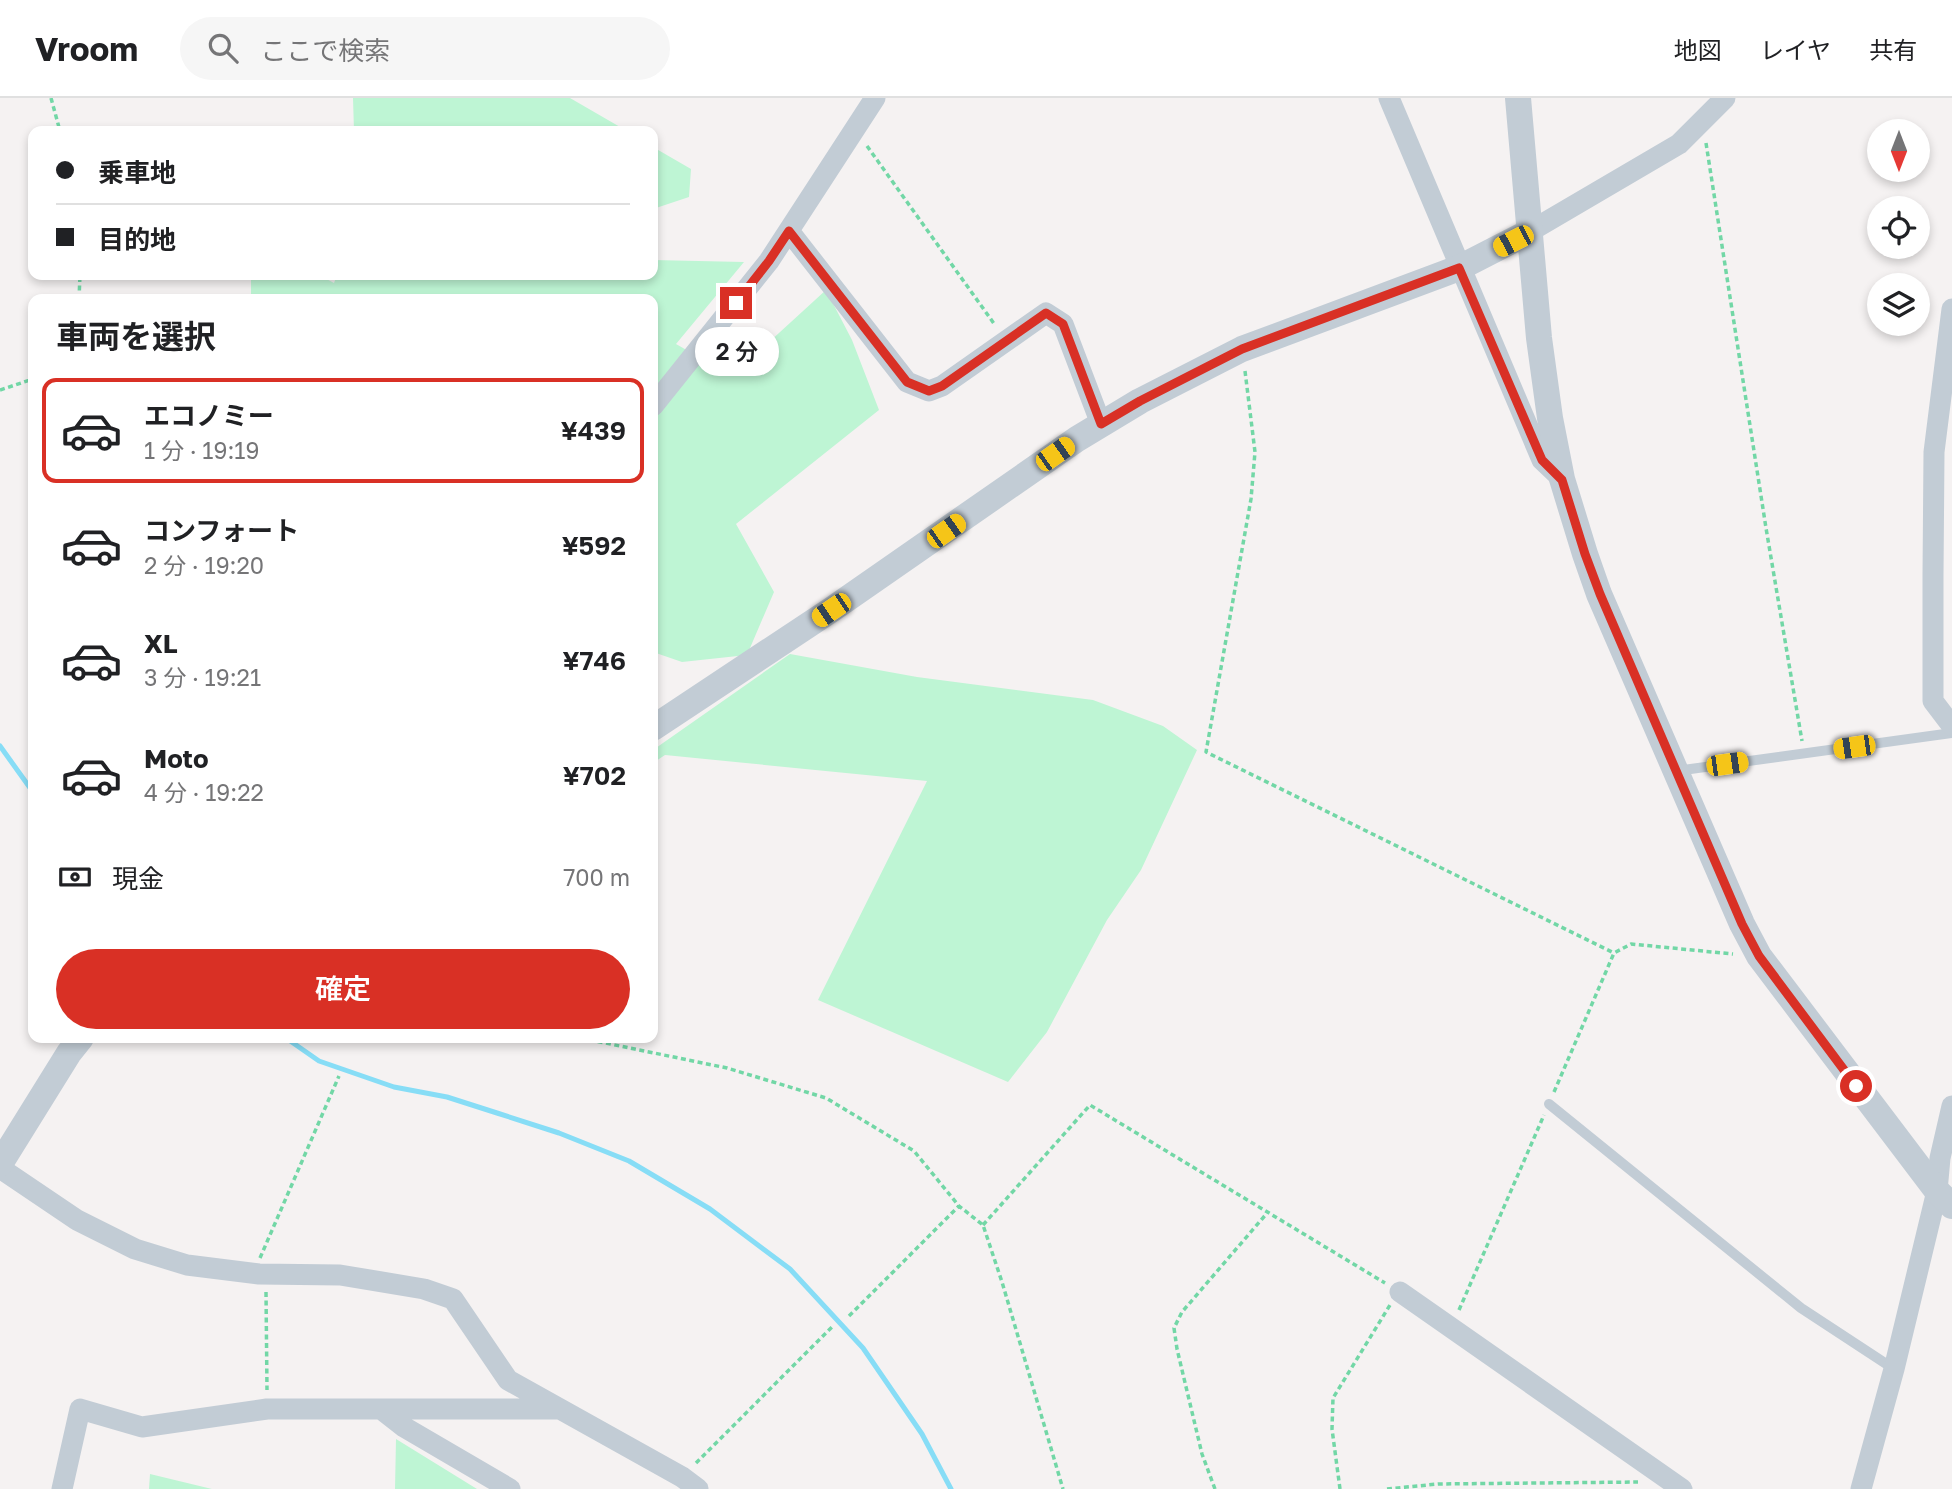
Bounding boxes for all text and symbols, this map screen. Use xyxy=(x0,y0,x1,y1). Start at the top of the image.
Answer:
search box xyxy=(180,17,670,80)
text: Vroom xyxy=(35,29,138,68)
icon: search xyxy=(204,29,242,67)
text: ここで検索 xyxy=(260,35,390,66)
text: 地図 xyxy=(1674,35,1722,64)
text: レイヤ xyxy=(1760,35,1831,64)
text: 共有 xyxy=(1869,35,1917,64)
north arrow xyxy=(1867,119,1930,182)
map controls xyxy=(1867,119,1930,336)
text: 乗車地 xyxy=(98,157,176,188)
button: locate xyxy=(1867,196,1930,259)
car xyxy=(1490,222,1537,260)
text: 目的地 xyxy=(98,224,176,255)
button: layers xyxy=(1867,273,1930,336)
route end xyxy=(720,287,752,319)
text: 車両を選択 xyxy=(56,317,216,355)
callout: 2 分 xyxy=(694,328,778,376)
text: 2 分 xyxy=(716,337,758,365)
icon: car xyxy=(60,399,123,462)
text: エコノミー xyxy=(144,400,274,431)
text: ¥439 xyxy=(561,415,626,446)
car xyxy=(1032,433,1079,475)
text: 1 分 · 19:19 xyxy=(144,436,259,464)
car xyxy=(923,510,970,552)
icon: car xyxy=(60,514,123,577)
text: コンフォート xyxy=(144,515,299,546)
text: ¥592 xyxy=(562,530,626,561)
text: 2 分 · 19:20 xyxy=(144,551,264,579)
car xyxy=(808,590,855,630)
text: XL xyxy=(144,628,178,659)
icon: car xyxy=(60,629,123,692)
text: ¥746 xyxy=(563,645,626,676)
text: 3 分 · 19:21 xyxy=(144,663,261,691)
car xyxy=(1832,734,1877,760)
text: Moto xyxy=(144,743,209,774)
icon: car xyxy=(60,744,123,807)
car xyxy=(1705,751,1750,777)
text: ¥702 xyxy=(563,760,626,791)
text: 4 分 · 19:22 xyxy=(144,778,264,806)
icon: cash xyxy=(56,858,94,896)
text: 現金 xyxy=(112,863,164,894)
text: 700 m xyxy=(563,863,630,891)
button: 確定 xyxy=(56,949,630,1029)
route start xyxy=(1840,1070,1872,1102)

